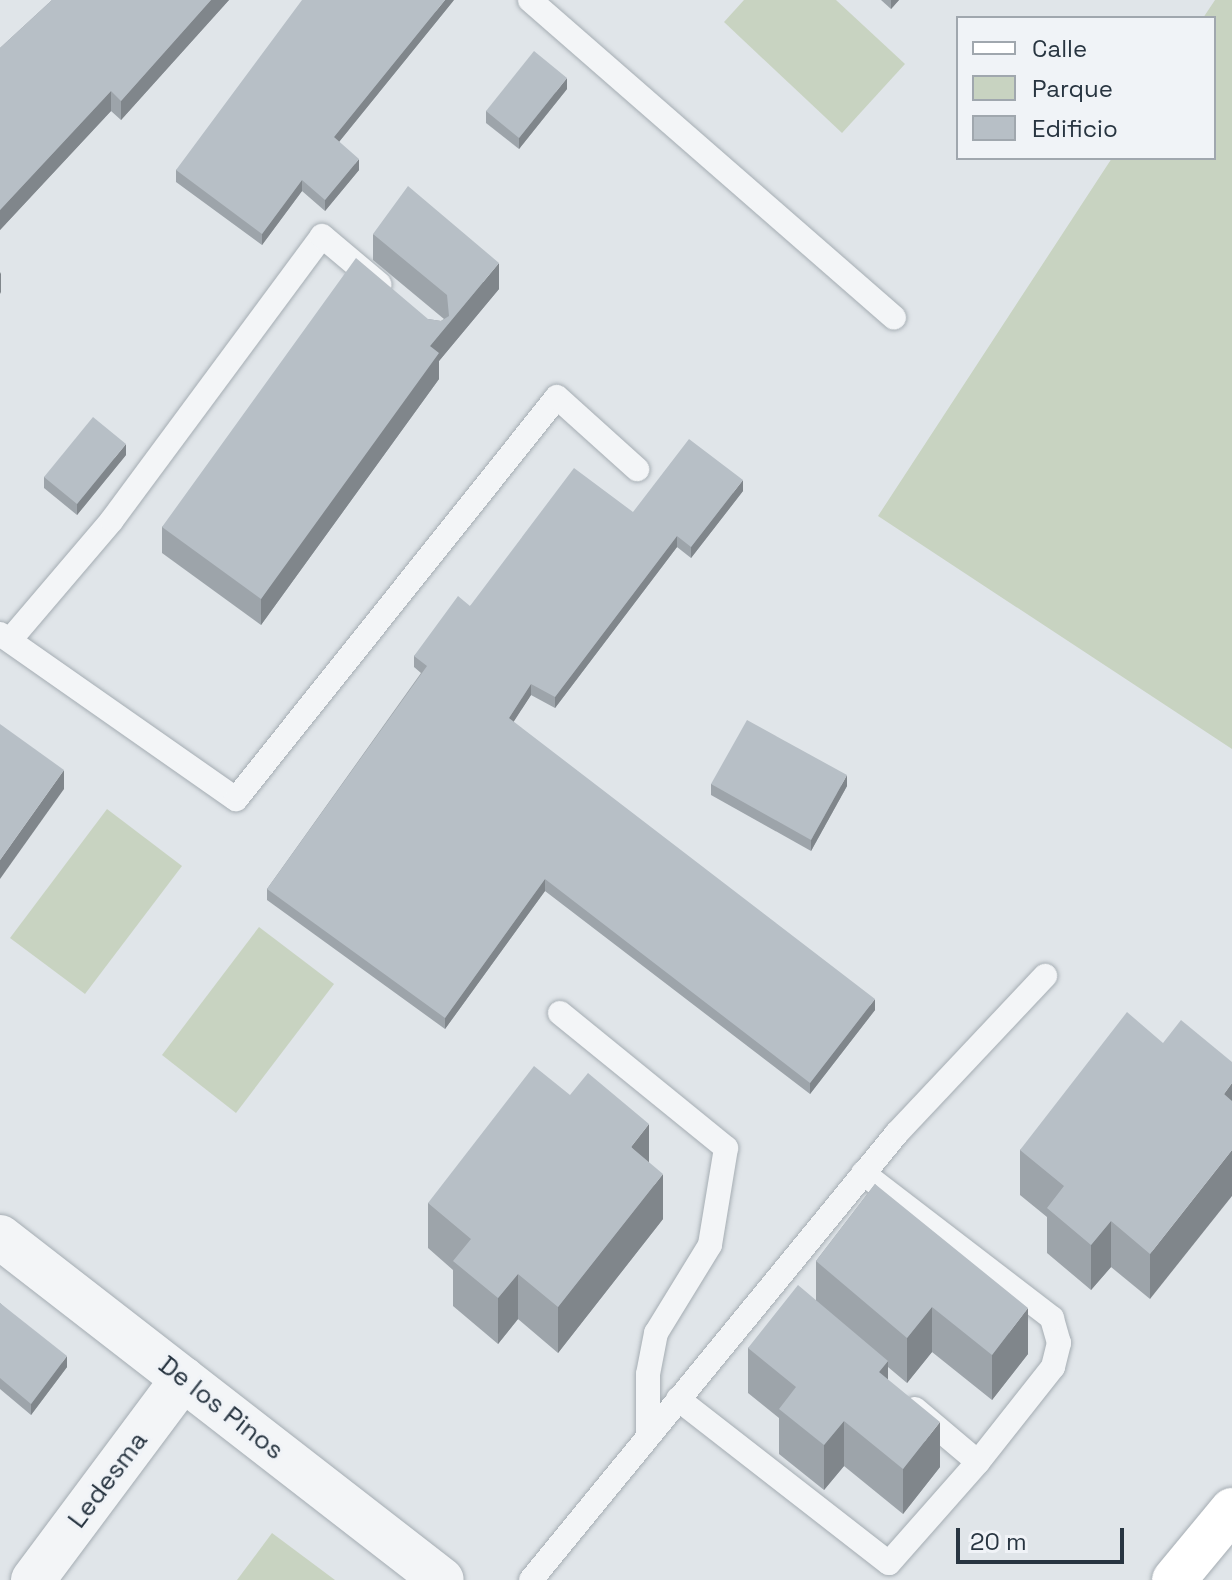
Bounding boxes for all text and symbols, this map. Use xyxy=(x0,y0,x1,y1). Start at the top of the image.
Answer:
legend xyxy=(956,16,1216,160)
text: Calle xyxy=(1032,33,1087,64)
text: Parque xyxy=(1032,73,1113,104)
text: Edificio xyxy=(1032,113,1118,144)
street label: De los Pinos xyxy=(152,1350,290,1466)
street label: Ledesma xyxy=(62,1426,154,1534)
scale bar xyxy=(960,1512,1128,1562)
text: 20 m xyxy=(970,1526,1027,1557)

